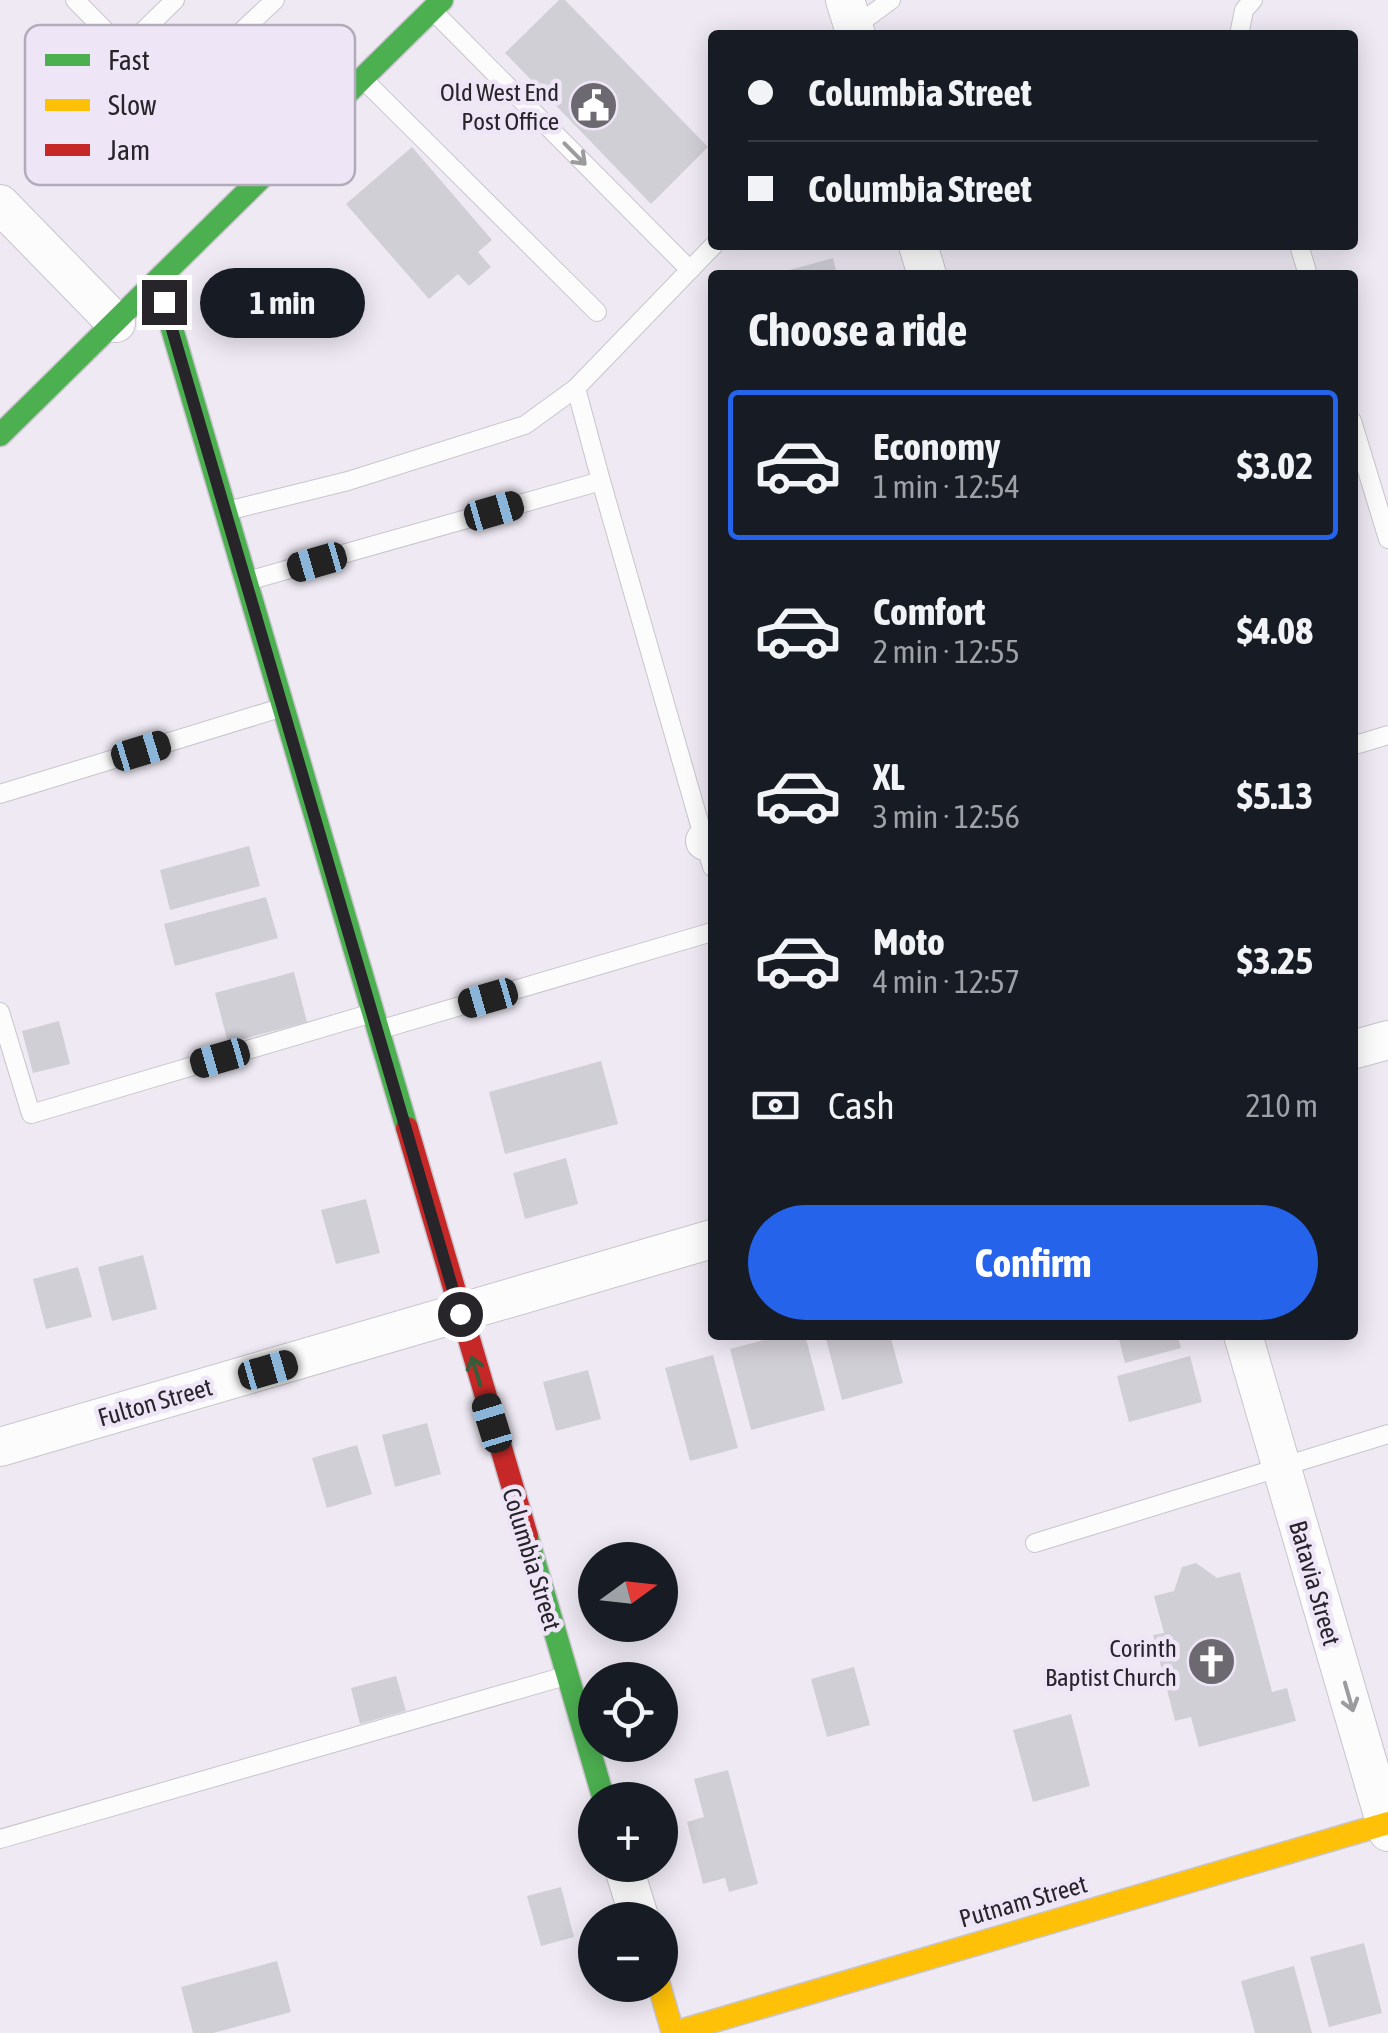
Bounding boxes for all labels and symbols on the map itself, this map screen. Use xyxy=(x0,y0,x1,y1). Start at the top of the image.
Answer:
legend xyxy=(25,25,355,185)
text: Fast xyxy=(108,44,150,76)
place label: Old West End Post Office xyxy=(440,78,559,135)
public building icon: Old West End Post Office xyxy=(568,80,620,132)
text: Slow xyxy=(108,89,157,121)
text: Jam xyxy=(108,134,150,166)
one-way arrow xyxy=(562,142,586,166)
callout: 1 min xyxy=(199,267,364,337)
route end xyxy=(142,280,187,325)
car xyxy=(461,488,527,534)
car xyxy=(284,539,350,585)
car xyxy=(108,728,174,774)
car xyxy=(455,975,521,1021)
car xyxy=(187,1035,253,1081)
route start xyxy=(438,1292,483,1337)
car xyxy=(235,1347,301,1393)
one-way arrow xyxy=(466,1356,484,1387)
street label: Fulton Street xyxy=(95,1372,215,1432)
car xyxy=(469,1390,515,1456)
street label: Columbia Street xyxy=(497,1485,567,1633)
street label: Batavia Street xyxy=(1284,1517,1346,1649)
north arrow xyxy=(578,1542,678,1642)
place label: Corinth Baptist Church xyxy=(1045,1634,1177,1691)
church icon: Corinth Baptist Church xyxy=(1186,1636,1238,1688)
one-way arrow xyxy=(1340,1681,1359,1713)
street label: Putnam Street xyxy=(956,1869,1090,1933)

